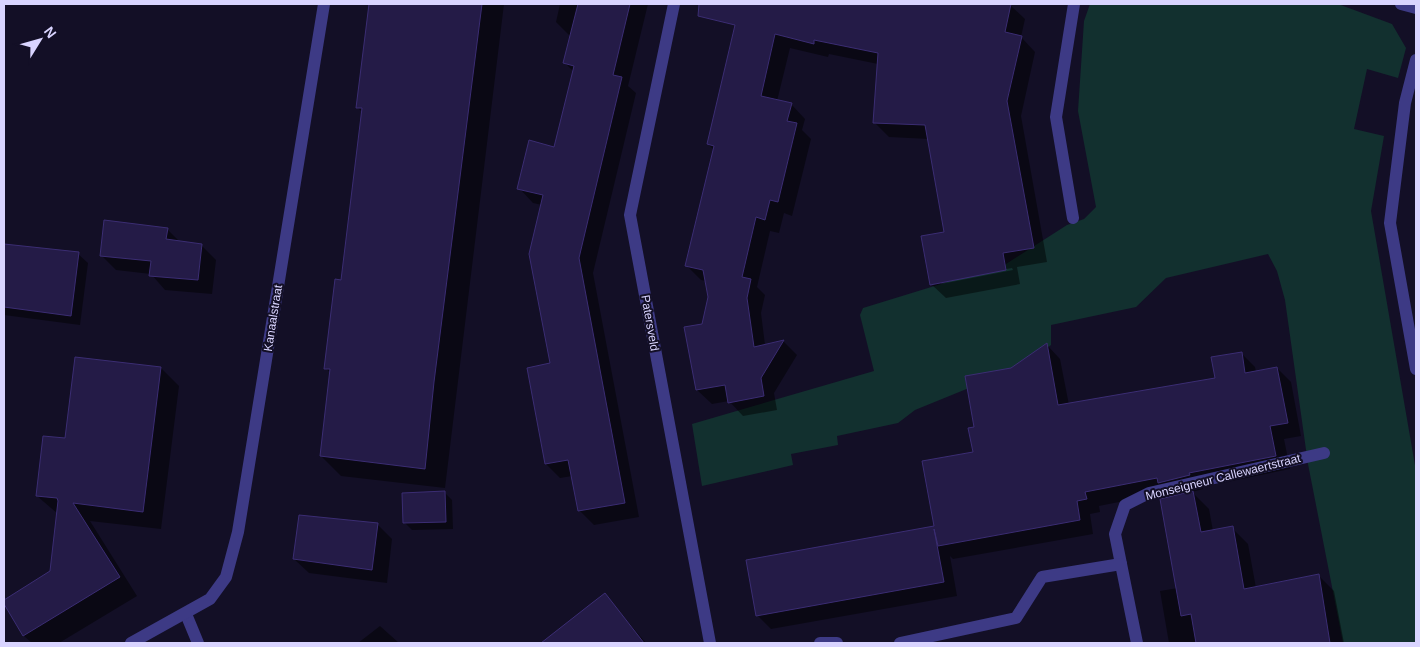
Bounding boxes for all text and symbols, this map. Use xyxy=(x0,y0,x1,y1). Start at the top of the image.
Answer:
north arrow xyxy=(15,15,65,65)
text: N xyxy=(41,23,60,41)
street label: Kanaalstraat xyxy=(261,283,285,352)
street label: Patersveld xyxy=(638,294,662,352)
street label: Monseigneur Callewaertstraat xyxy=(1144,451,1303,503)

